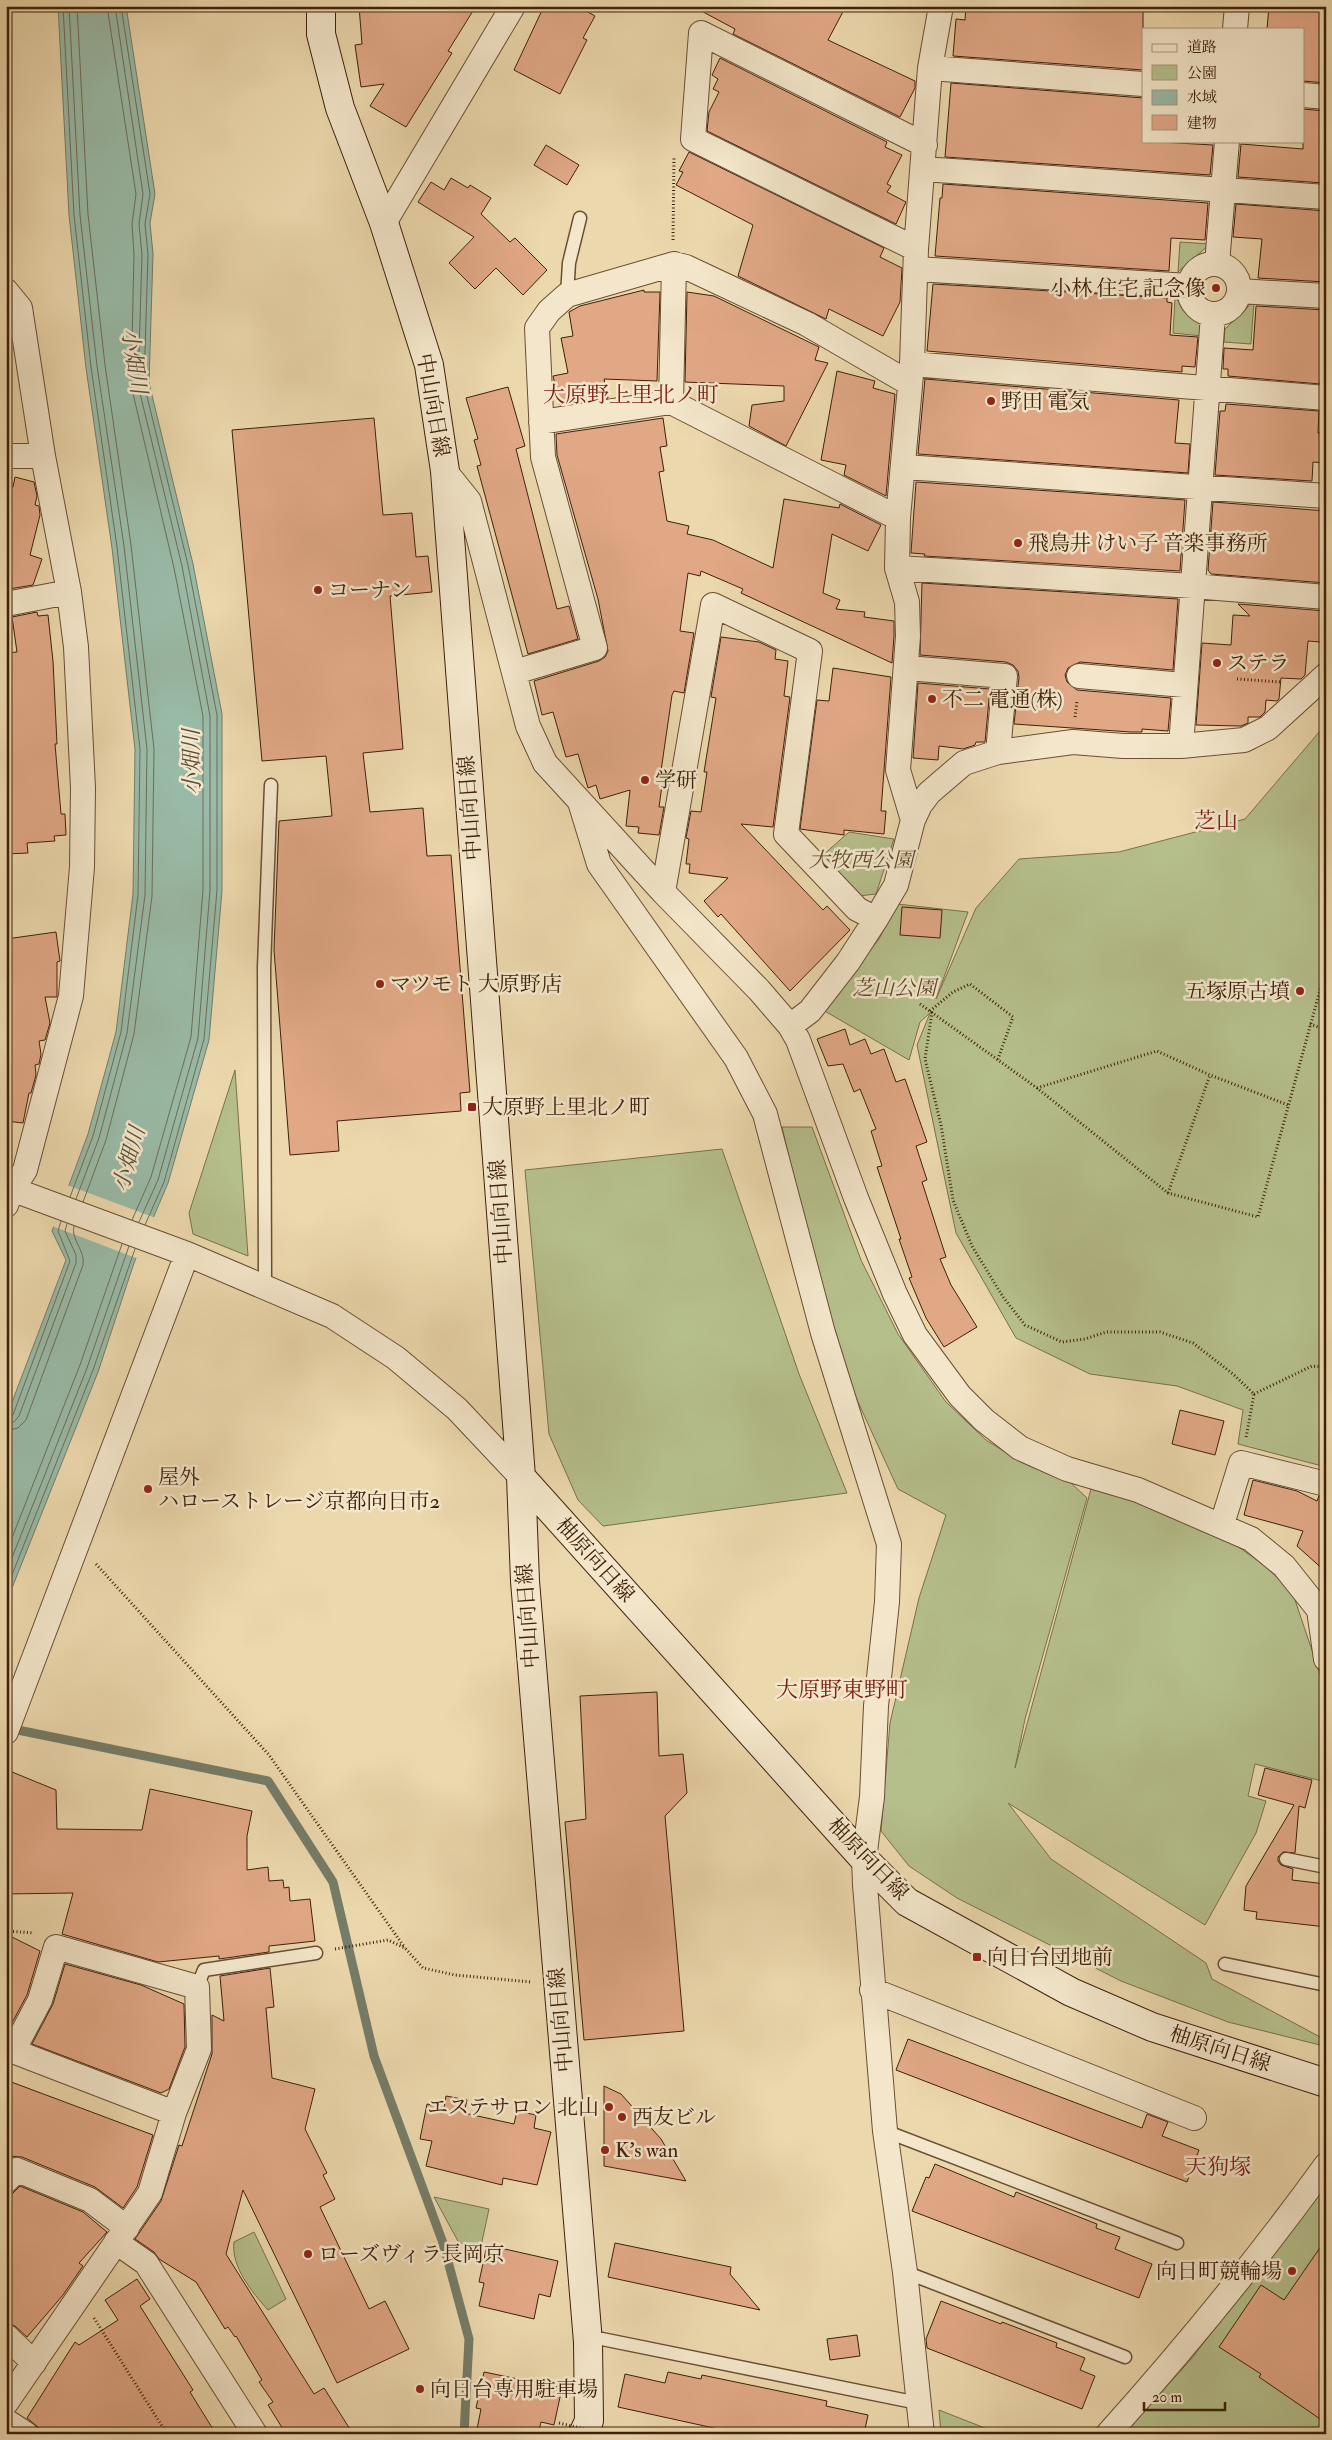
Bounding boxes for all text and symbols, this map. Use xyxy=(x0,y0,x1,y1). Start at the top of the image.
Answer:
legend xyxy=(1142,28,1304,142)
text: 道路 xyxy=(1187,38,1217,57)
text: 公園 xyxy=(1187,64,1217,83)
text: 水域 xyxy=(1187,88,1217,107)
text: 建物 xyxy=(1187,114,1217,133)
place label: 小林 住宅 記念像 xyxy=(1050,275,1206,302)
marker: 小林 住宅 記念像 xyxy=(1210,282,1222,294)
water label: 小畑川 xyxy=(115,326,153,398)
street label: 中山向日線 xyxy=(411,351,455,459)
district label: 大原野上里北ノ町 xyxy=(543,381,719,409)
place label: 野田 電気 xyxy=(1001,388,1089,415)
marker: 野田 電気 xyxy=(985,395,997,407)
place label: 飛鳥井 けい子 音楽事務所 xyxy=(1028,530,1268,557)
marker: 飛鳥井 けい子 音楽事務所 xyxy=(1012,537,1024,549)
place label: コーナン xyxy=(328,577,411,604)
marker: コーナン xyxy=(312,584,324,596)
place label: ステラ xyxy=(1227,650,1290,677)
marker: ステラ xyxy=(1211,657,1223,669)
place label: 不二 電通(株) xyxy=(942,686,1063,713)
marker: 不二 電通(株) xyxy=(926,693,938,705)
water label: 小畑川 xyxy=(177,727,207,795)
street label: 中山向日線 xyxy=(453,755,487,861)
place label: 学研 xyxy=(655,767,697,794)
marker: 学研 xyxy=(639,774,651,786)
district label: 芝山 xyxy=(1194,807,1238,835)
park label: 大牧西公園 xyxy=(809,847,916,874)
place label: マツモト 大原野店 xyxy=(390,971,562,998)
park label: 芝山公園 xyxy=(852,975,939,1002)
marker: マツモト 大原野店 xyxy=(374,978,386,990)
place label: 五塚原古墳 xyxy=(1185,978,1290,1005)
marker: 五塚原古墳 xyxy=(1294,985,1306,997)
place label: 大原野上里北ノ町 xyxy=(482,1094,650,1121)
marker: 大原野上里北ノ町 xyxy=(466,1101,478,1113)
water label: 小畑川 xyxy=(106,1122,152,1195)
street label: 中山向日線 xyxy=(484,1159,518,1265)
place label: 屋外 ハローストレージ京都向日市2 xyxy=(158,1464,440,1515)
marker: 屋外 ハローストレージ京都向日市2 xyxy=(142,1483,154,1495)
street label: 柚原向日線 xyxy=(550,1512,640,1608)
street label: 中山向日線 xyxy=(511,1563,545,1669)
district label: 大原野東野町 xyxy=(776,1676,908,1704)
street label: 柚原向日線 xyxy=(822,1812,914,1906)
place label: 向日台団地前 xyxy=(987,1944,1113,1971)
marker: 向日台団地前 xyxy=(971,1951,983,1963)
street label: 中山向日線 xyxy=(543,1967,579,2073)
street label: 柚原向日線 xyxy=(1166,2020,1274,2078)
place label: エステサロン 北山 xyxy=(427,2094,599,2121)
marker: エステサロン 北山 xyxy=(603,2101,615,2113)
place label: 西友ビル xyxy=(632,2104,716,2131)
marker: 西友ビル xyxy=(616,2111,628,2123)
place label: K's wan xyxy=(615,2137,678,2164)
marker: K's wan xyxy=(599,2144,611,2156)
district label: 天狗塚 xyxy=(1185,2153,1251,2181)
place label: ローズヴィラ長岡京 xyxy=(318,2241,505,2268)
marker: ローズヴィラ長岡京 xyxy=(302,2248,314,2260)
place label: 向日町競輪場 xyxy=(1156,2258,1282,2285)
marker: 向日町競輪場 xyxy=(1286,2265,1298,2277)
place label: 向日台専用駐車場 xyxy=(430,2376,598,2403)
scale bar xyxy=(1144,2380,1226,2412)
marker: 向日台専用駐車場 xyxy=(414,2383,426,2395)
text: 20 m xyxy=(1152,2388,1182,2407)

